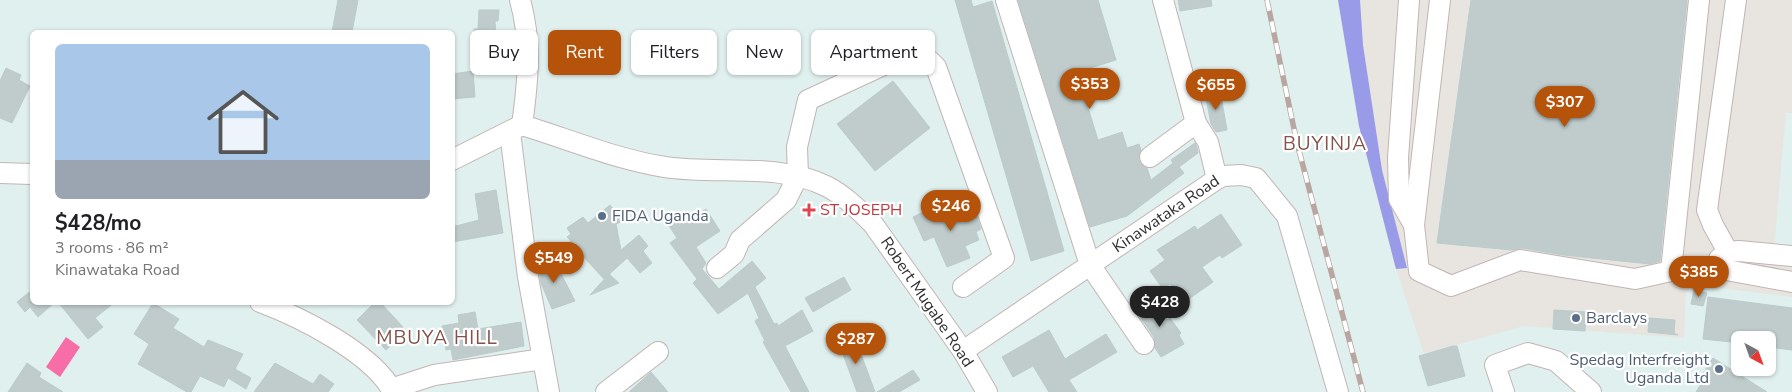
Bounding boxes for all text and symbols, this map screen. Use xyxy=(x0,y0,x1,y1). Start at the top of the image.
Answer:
chip: Buy xyxy=(470,30,538,75)
chip: Rent xyxy=(548,30,621,75)
chip: Filters xyxy=(631,30,717,75)
chip: New xyxy=(727,30,801,75)
chip: Apartment xyxy=(811,30,935,75)
pin: $353 xyxy=(1060,68,1120,110)
pin: $655 xyxy=(1186,68,1246,111)
text: $353 xyxy=(1071,73,1109,95)
text: $655 xyxy=(1197,74,1235,96)
icon: home xyxy=(198,77,288,167)
pin: $307 xyxy=(1535,86,1595,128)
text: $307 xyxy=(1546,91,1584,113)
district label: BUYINJA xyxy=(1283,131,1367,157)
street label: Kinawataka Road xyxy=(1108,170,1224,258)
pin: $246 xyxy=(921,190,981,232)
text: $246 xyxy=(932,195,970,217)
place label: ST JOSEPH xyxy=(820,199,902,221)
marker: ST JOSEPH xyxy=(802,203,816,217)
place label: FIDA Uganda xyxy=(612,205,709,227)
text: $428/mo xyxy=(55,209,141,237)
marker: FIDA Uganda xyxy=(596,210,608,222)
street label: Robert Mugabe Road xyxy=(875,233,979,371)
text: 3 rooms · 86 m² xyxy=(55,237,168,259)
pin: $549 xyxy=(524,242,584,284)
text: $549 xyxy=(535,247,573,269)
pin: $385 xyxy=(1669,256,1729,298)
text: Kinawataka Road xyxy=(55,259,180,281)
text: $385 xyxy=(1680,261,1718,283)
pin: $428 xyxy=(1130,286,1190,328)
text: $428 xyxy=(1141,291,1179,313)
place label: Barclays xyxy=(1586,307,1647,329)
marker: Barclays xyxy=(1570,312,1582,324)
pin: $287 xyxy=(826,322,886,365)
district label: MBUYA HILL xyxy=(376,325,498,351)
text: $287 xyxy=(837,328,875,350)
north arrow xyxy=(1731,331,1776,376)
map controls xyxy=(1731,331,1776,376)
place label: Spedag Interfreight Uganda Ltd xyxy=(1569,349,1709,389)
marker: Spedag Interfreight Uganda Ltd xyxy=(1713,363,1725,375)

